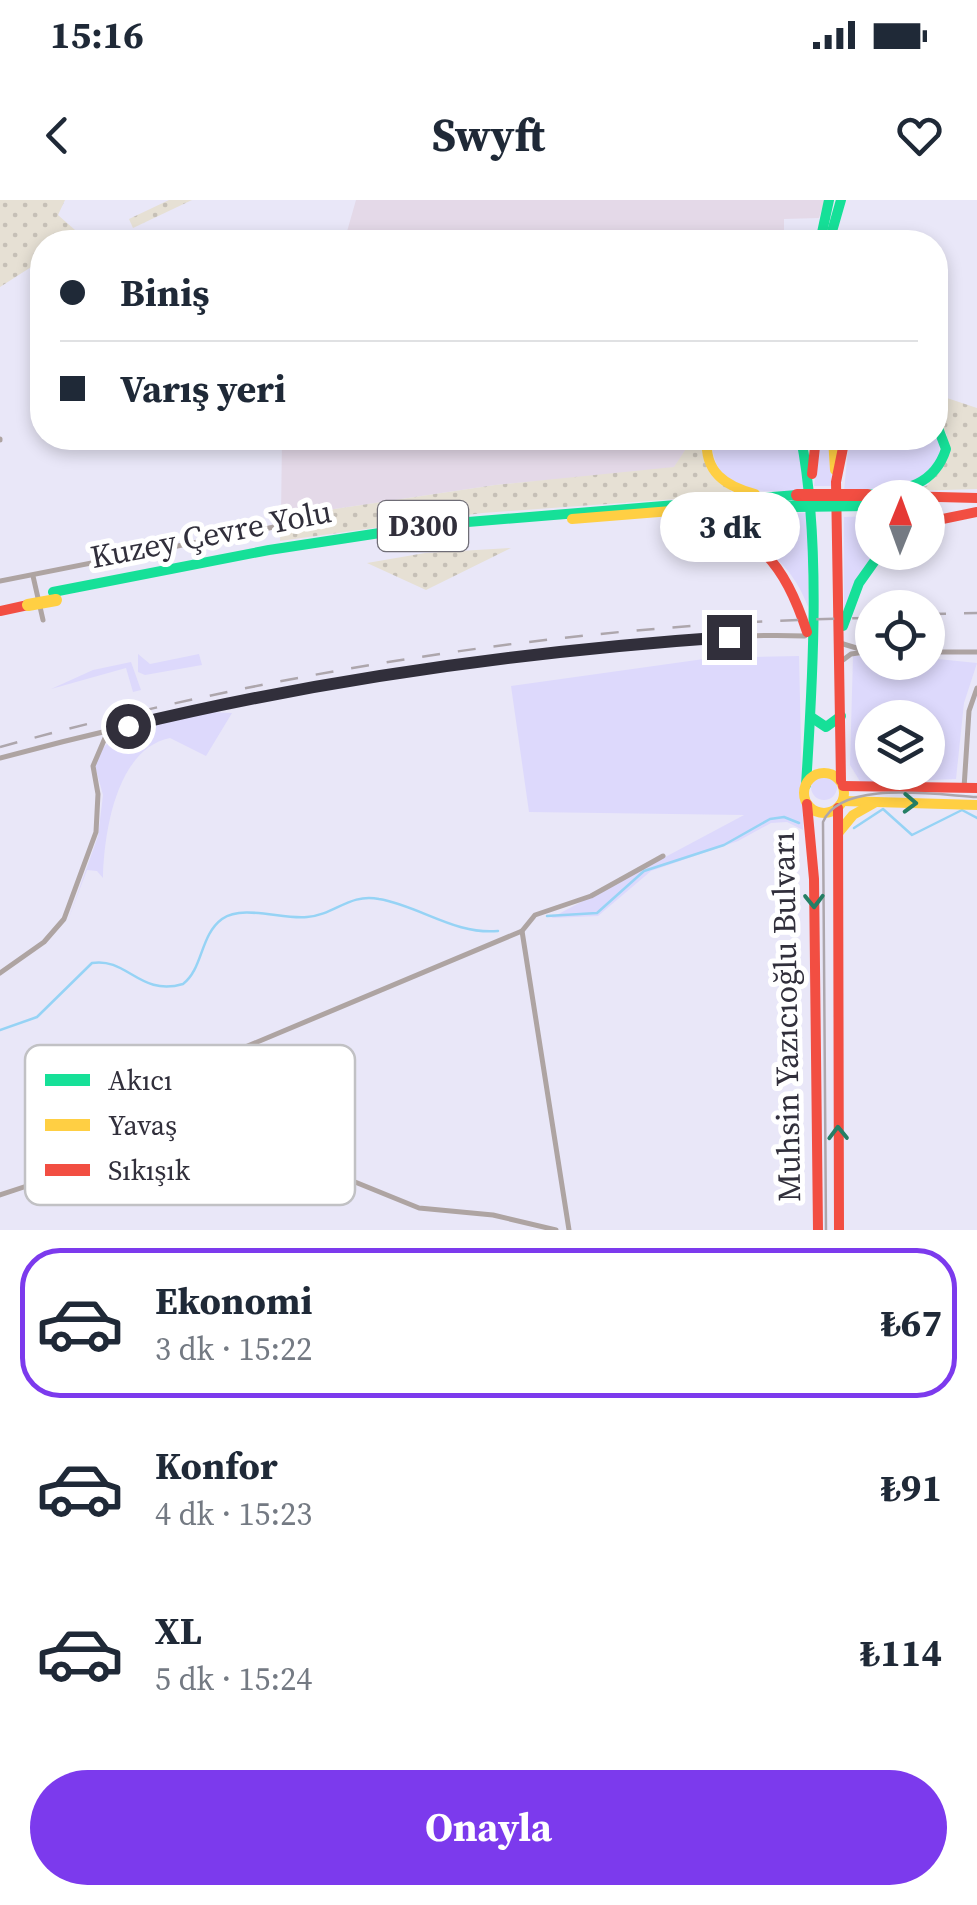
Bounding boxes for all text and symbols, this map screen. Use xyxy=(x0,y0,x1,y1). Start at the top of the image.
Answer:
text: 15:16 xyxy=(50,9,144,61)
text: Swyft xyxy=(432,104,545,166)
icon: back xyxy=(30,108,85,163)
icon: heart xyxy=(892,108,947,163)
text: Biniş xyxy=(120,267,209,319)
text: Varış yeri xyxy=(120,363,286,415)
north arrow xyxy=(855,480,945,570)
map controls xyxy=(855,480,945,790)
street label: Kuzey Çevre Yolu xyxy=(87,489,335,579)
callout: 3 dk xyxy=(659,492,799,562)
road number: D300 xyxy=(378,501,468,551)
text: 3 dk xyxy=(699,505,761,549)
button: locate xyxy=(855,590,945,680)
route end xyxy=(707,615,752,660)
button: layers xyxy=(855,700,945,790)
route start xyxy=(106,704,151,749)
one-way arrow xyxy=(902,792,918,813)
street label: Muhsin Yazıcıoğlu Bulvarı xyxy=(761,832,811,1202)
one-way arrow xyxy=(803,894,825,909)
legend xyxy=(25,1045,355,1205)
text: Akıcı xyxy=(108,1061,172,1099)
text: Yavaş xyxy=(108,1106,177,1144)
one-way arrow xyxy=(827,1124,848,1140)
text: Sıkışık xyxy=(108,1151,191,1189)
text: Ekonomi xyxy=(155,1275,312,1327)
icon: car xyxy=(35,1278,125,1368)
text: ₺67 xyxy=(880,1297,942,1349)
text: 3 dk · 15:22 xyxy=(155,1327,312,1371)
text: Konfor xyxy=(155,1440,278,1492)
icon: car xyxy=(35,1443,125,1533)
text: ₺91 xyxy=(880,1462,942,1514)
text: 4 dk · 15:23 xyxy=(155,1492,312,1536)
text: XL xyxy=(155,1605,202,1657)
icon: car xyxy=(35,1608,125,1698)
text: ₺114 xyxy=(860,1627,942,1679)
text: 5 dk · 15:24 xyxy=(155,1657,312,1701)
button: Onayla xyxy=(30,1770,947,1885)

